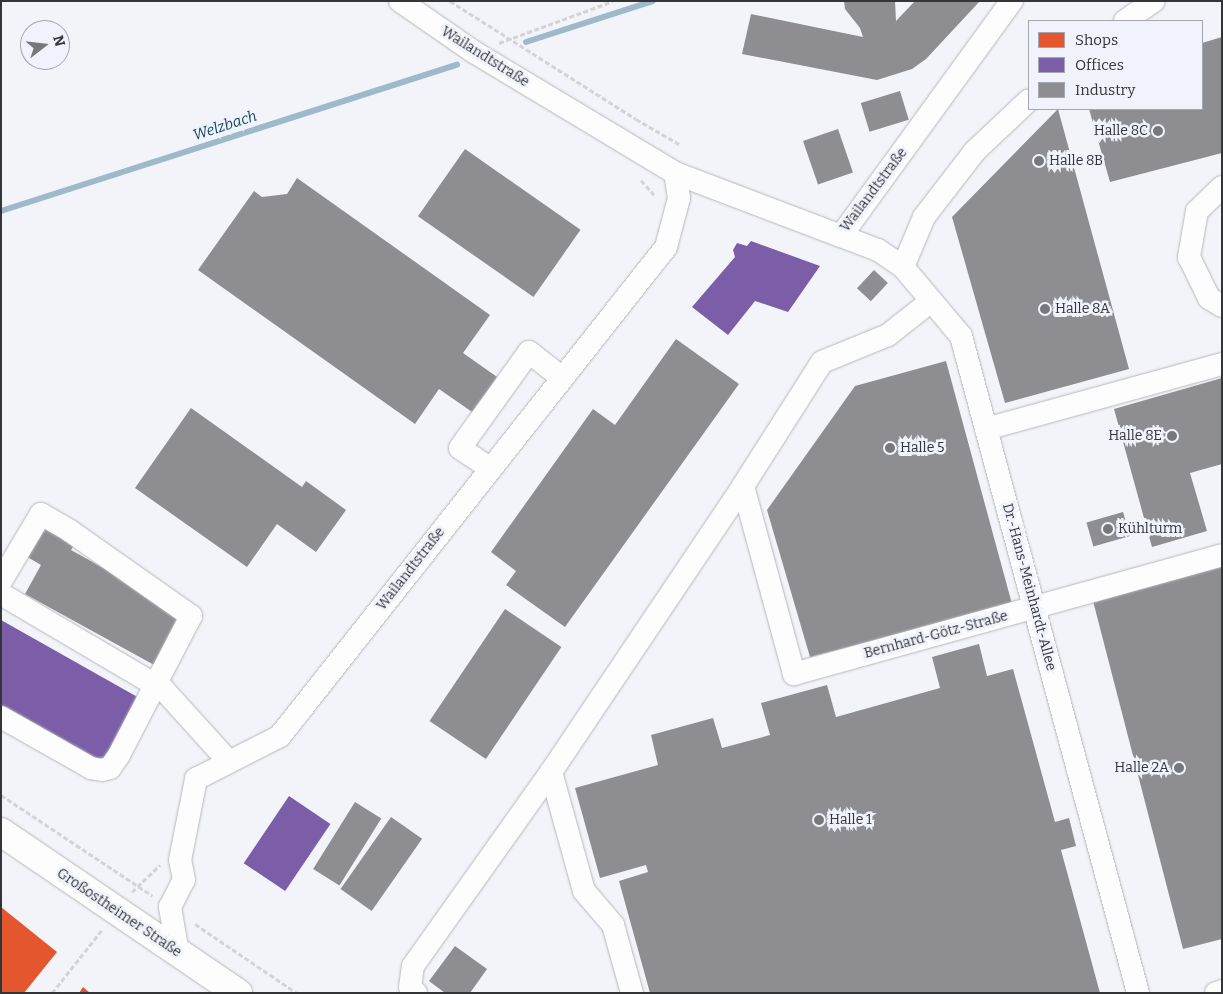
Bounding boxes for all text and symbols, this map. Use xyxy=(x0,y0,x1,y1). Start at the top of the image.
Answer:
north arrow xyxy=(20,20,70,70)
legend xyxy=(1028,20,1203,110)
street label: Wailandtstraße xyxy=(438,23,532,91)
text: Shops xyxy=(1075,31,1118,49)
text: N xyxy=(49,33,69,49)
text: Offices xyxy=(1075,56,1124,74)
text: Industry xyxy=(1075,81,1135,99)
water label: Welzbach xyxy=(191,107,259,145)
place label: Halle 8C xyxy=(1094,123,1148,139)
marker: Halle 8C xyxy=(1152,125,1164,137)
street label: Wailandtstraße xyxy=(837,145,911,235)
place label: Halle 8B xyxy=(1049,153,1103,169)
marker: Halle 8B xyxy=(1033,155,1045,167)
place label: Halle 8A xyxy=(1055,301,1110,317)
marker: Halle 8A xyxy=(1039,303,1051,315)
place label: Halle 8E xyxy=(1108,428,1162,444)
marker: Halle 8E xyxy=(1166,430,1178,442)
place label: Halle 5 xyxy=(900,440,945,456)
marker: Halle 5 xyxy=(884,442,896,454)
street label: Dr.-Hans-Meinhardt-Allee xyxy=(999,501,1059,673)
place label: Kühlturm xyxy=(1118,521,1182,537)
marker: Kühlturm xyxy=(1102,523,1114,535)
street label: Wailandtstraße xyxy=(373,524,449,614)
street label: Bernhard-Götz-Straße xyxy=(862,608,1010,662)
place label: Halle 2A xyxy=(1114,760,1169,776)
marker: Halle 2A xyxy=(1173,762,1185,774)
place label: Halle 1 xyxy=(829,812,872,828)
marker: Halle 1 xyxy=(813,814,825,826)
street label: Großostheimer Straße xyxy=(53,865,185,961)

